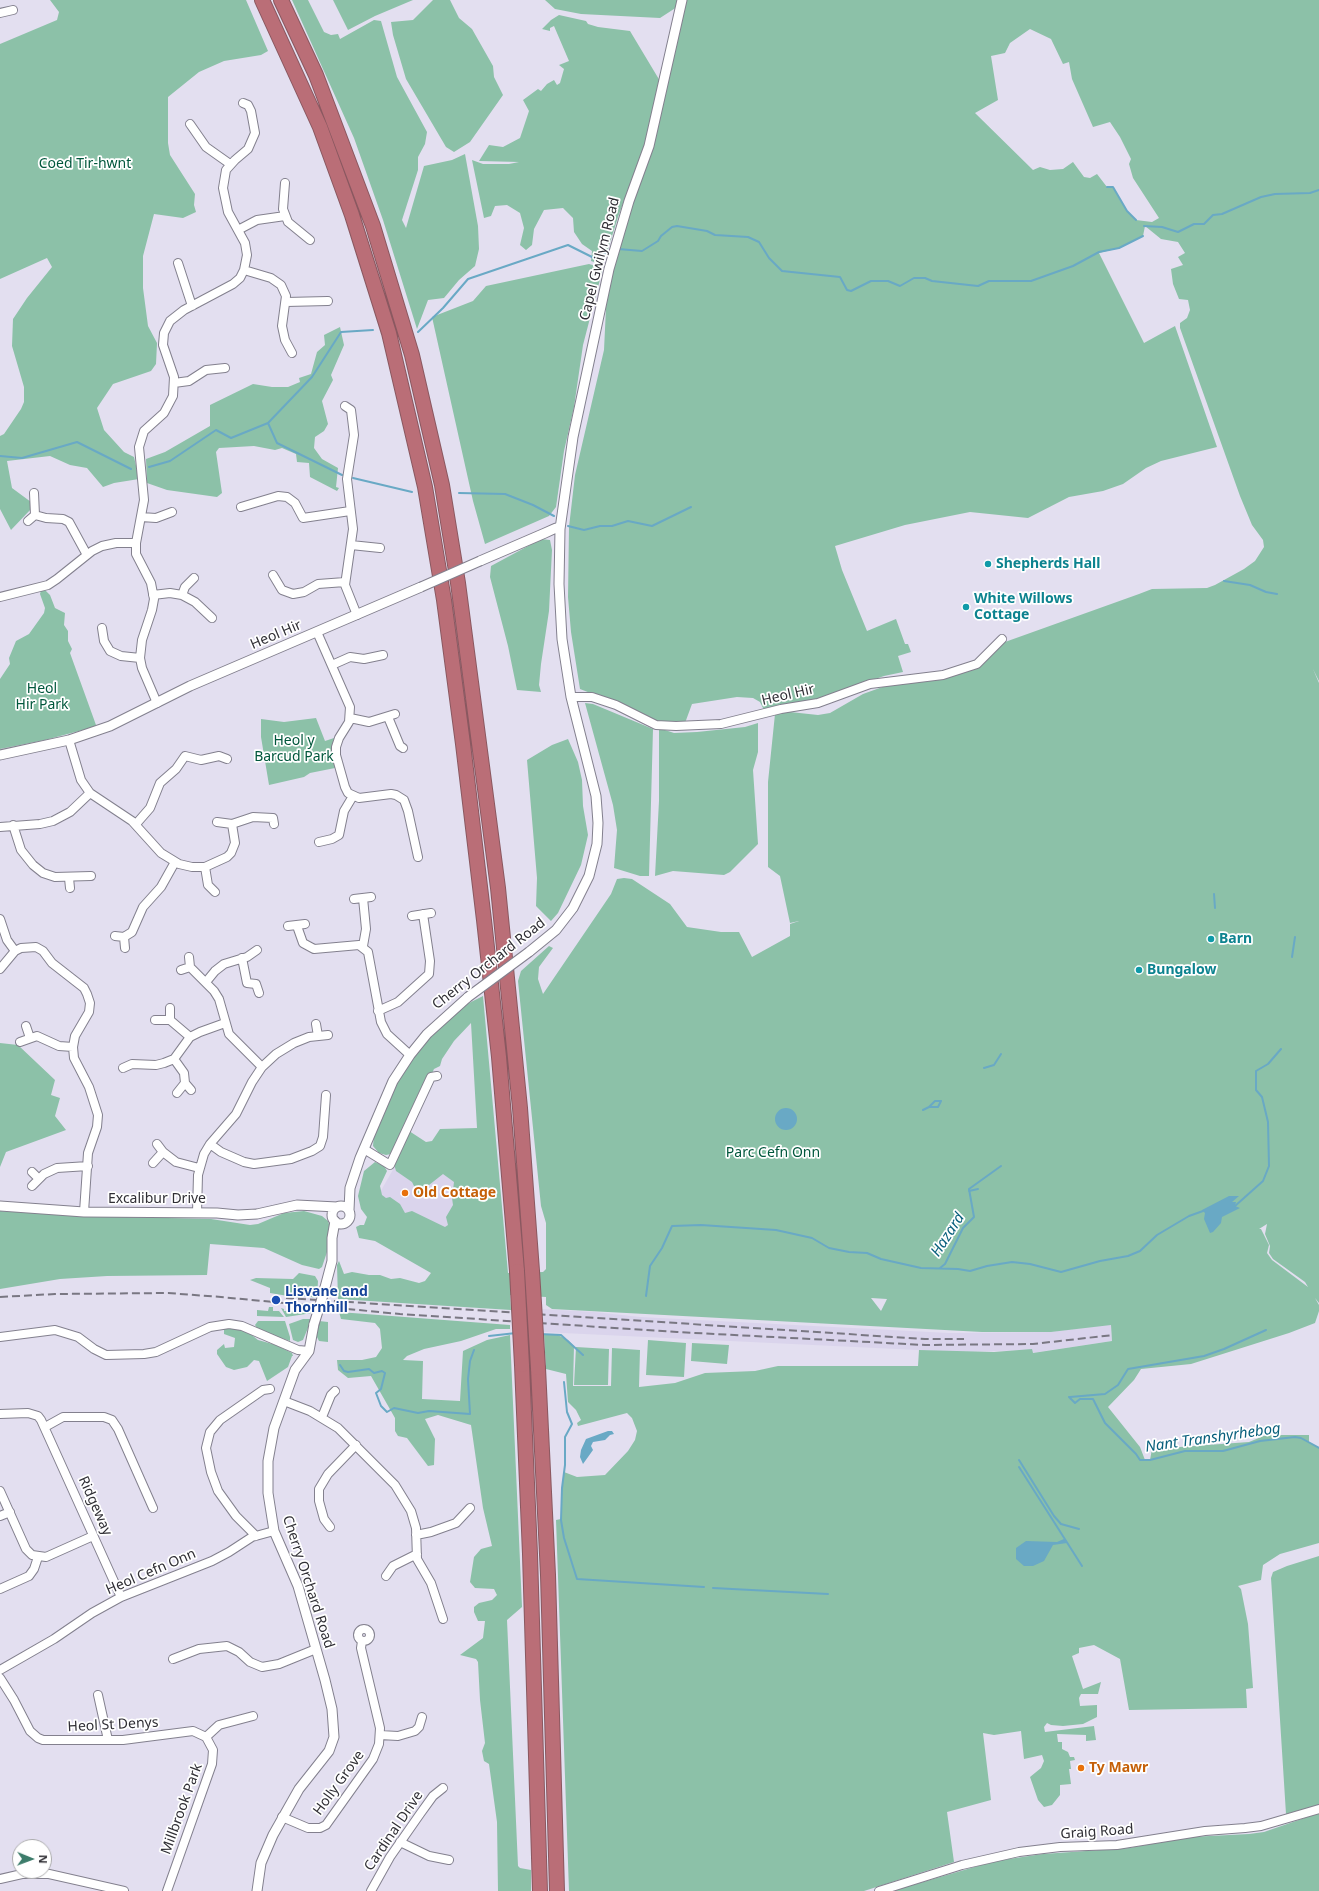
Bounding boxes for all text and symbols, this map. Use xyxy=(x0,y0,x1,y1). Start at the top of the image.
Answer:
park label: Coed Tir-hwnt xyxy=(39,156,131,172)
street label: Capel Gwilym Road xyxy=(577,196,623,322)
place label: Shepherds Hall xyxy=(996,556,1100,572)
marker: Shepherds Hall xyxy=(983,559,993,569)
place label: White Willows Cottage xyxy=(974,591,1072,624)
marker: White Willows Cottage xyxy=(961,602,971,612)
street label: Heol Hir xyxy=(248,617,304,653)
park label: Heol Hir Park xyxy=(16,681,68,714)
street label: Heol Hir xyxy=(760,681,816,709)
park label: Heol y Barcud Park xyxy=(254,733,334,766)
street label: Cherry Orchard Road xyxy=(429,915,549,1013)
place label: Barn xyxy=(1219,931,1252,947)
marker: Barn xyxy=(1206,934,1216,944)
place label: Bungalow xyxy=(1147,962,1216,978)
marker: Bungalow xyxy=(1134,965,1144,975)
park label: Parc Cefn Onn xyxy=(726,1145,820,1161)
place label: Old Cottage xyxy=(413,1185,496,1201)
marker: Old Cottage xyxy=(400,1188,410,1198)
street label: Excalibur Drive xyxy=(108,1191,206,1207)
water label: Hazard xyxy=(927,1210,969,1260)
place label: Lisvane and Thornhill xyxy=(285,1284,368,1316)
marker: Lisvane and Thornhill xyxy=(270,1294,282,1306)
water label: Nant Transhyrhebog xyxy=(1144,1420,1282,1456)
street label: Ridgeway xyxy=(74,1474,116,1538)
street label: Cherry Orchard Road xyxy=(279,1513,337,1651)
street label: Heol Cefn Onn xyxy=(103,1545,199,1599)
street label: Heol St Denys xyxy=(67,1714,159,1736)
street label: Holly Grove xyxy=(310,1747,368,1819)
place label: Ty Mawr xyxy=(1089,1760,1148,1776)
street label: Millbrook Park xyxy=(158,1761,206,1857)
marker: Ty Mawr xyxy=(1076,1763,1086,1773)
street label: Cardinal Drive xyxy=(361,1788,427,1874)
street label: Graig Road xyxy=(1060,1821,1134,1843)
north arrow xyxy=(12,1839,52,1879)
text: N xyxy=(36,1855,51,1864)

